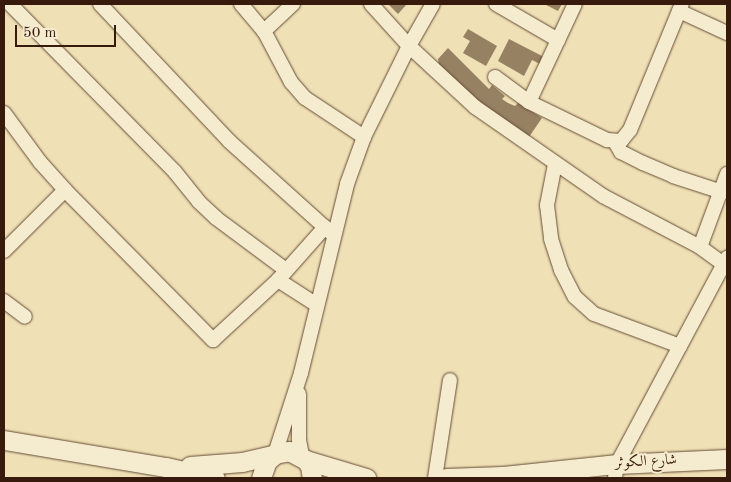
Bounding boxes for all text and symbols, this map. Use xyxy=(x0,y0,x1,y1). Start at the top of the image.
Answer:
scale bar xyxy=(18,15,119,47)
text: 50 m xyxy=(23,26,57,41)
street label: شارع الكوثر xyxy=(615,451,677,473)

